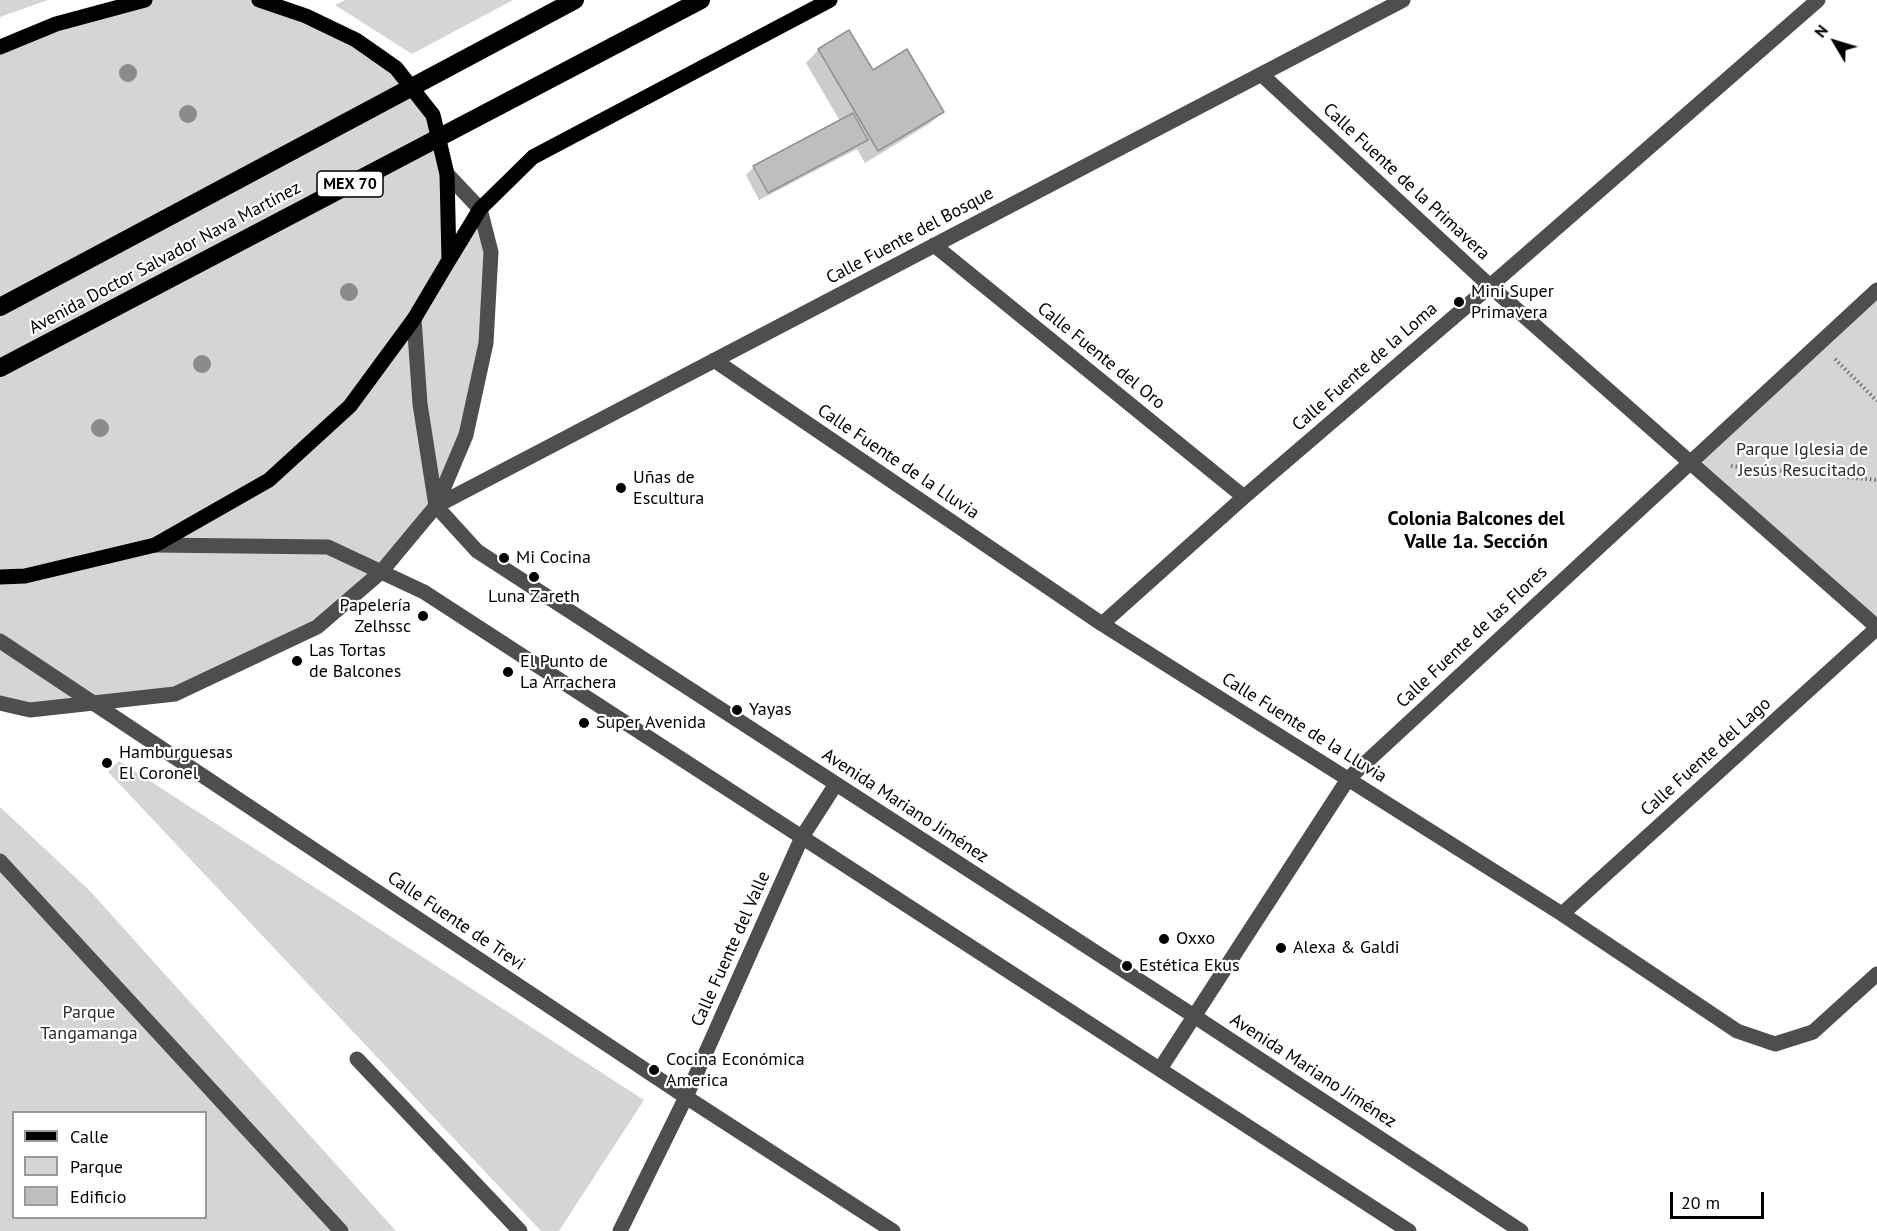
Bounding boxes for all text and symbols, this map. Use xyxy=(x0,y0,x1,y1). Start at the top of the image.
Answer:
north arrow xyxy=(1805,12,1865,72)
text: N xyxy=(1810,21,1832,41)
street label: Calle Fuente de la Primavera xyxy=(1318,99,1494,265)
road number: MEX 70 xyxy=(317,171,383,197)
street label: Avenida Doctor Salvador Nava Martínez xyxy=(26,177,304,339)
street label: Calle Fuente del Bosque xyxy=(823,183,997,289)
place label: Mini Super Primavera xyxy=(1471,281,1554,324)
marker: Mini Super Primavera xyxy=(1452,295,1466,309)
street label: Calle Fuente del Oro xyxy=(1033,298,1169,414)
street label: Calle Fuente de la Loma xyxy=(1288,298,1442,436)
street label: Calle Fuente de la Lluvia xyxy=(813,400,983,524)
park label: Parque Iglesia de Jesús Resucitado xyxy=(1736,439,1868,482)
place label: Uñas de Escultura xyxy=(633,467,704,510)
marker: Uñas de Escultura xyxy=(614,481,628,495)
district label: Colonia Balcones del Valle 1a. Sección xyxy=(1387,507,1565,554)
place label: Mi Cocina xyxy=(516,547,591,569)
marker: Mi Cocina xyxy=(497,551,511,565)
street label: Calle Fuente de las Flores xyxy=(1392,561,1552,713)
marker: Luna Zareth xyxy=(527,570,541,584)
place label: Luna Zareth xyxy=(488,586,580,608)
place label: Papelería Zelhssc xyxy=(339,595,411,638)
marker: Papelería Zelhssc xyxy=(416,609,430,623)
place label: Las Tortas de Balcones xyxy=(309,640,401,682)
place label: El Punto de La Arrachera xyxy=(520,651,617,694)
marker: Las Tortas de Balcones xyxy=(290,654,304,668)
marker: El Punto de La Arrachera xyxy=(501,665,515,679)
street label: Calle Fuente de la Lluvia xyxy=(1217,668,1391,788)
street label: Calle Fuente del Lago xyxy=(1637,693,1775,821)
place label: Yayas xyxy=(749,699,792,721)
marker: Yayas xyxy=(730,703,744,717)
place label: Super Avenida xyxy=(596,712,706,734)
marker: Super Avenida xyxy=(577,716,591,730)
place label: Hamburguesas El Coronel xyxy=(119,742,233,784)
street label: Avenida Mariano Jiménez xyxy=(818,744,992,868)
marker: Hamburguesas El Coronel xyxy=(100,756,114,770)
street label: Calle Fuente de Trevi xyxy=(383,867,529,975)
street label: Calle Fuente del Valle xyxy=(687,868,775,1030)
place label: Oxxo xyxy=(1176,928,1215,950)
marker: Oxxo xyxy=(1157,932,1171,946)
place label: Alexa & Galdi xyxy=(1293,937,1400,959)
marker: Alexa & Galdi xyxy=(1274,941,1288,955)
place label: Estética Ekus xyxy=(1139,955,1240,977)
marker: Estética Ekus xyxy=(1120,959,1134,973)
park label: Parque Tangamanga xyxy=(40,1002,138,1044)
street label: Avenida Mariano Jiménez xyxy=(1226,1009,1400,1133)
place label: Cocina Económica America xyxy=(666,1049,805,1092)
marker: Cocina Económica America xyxy=(647,1063,661,1077)
legend xyxy=(12,1111,207,1219)
text: Calle xyxy=(70,1125,109,1148)
text: Parque xyxy=(70,1155,123,1178)
scale bar xyxy=(1673,1180,1768,1218)
text: Edificio xyxy=(70,1185,126,1208)
text: 20 m xyxy=(1681,1191,1720,1214)

